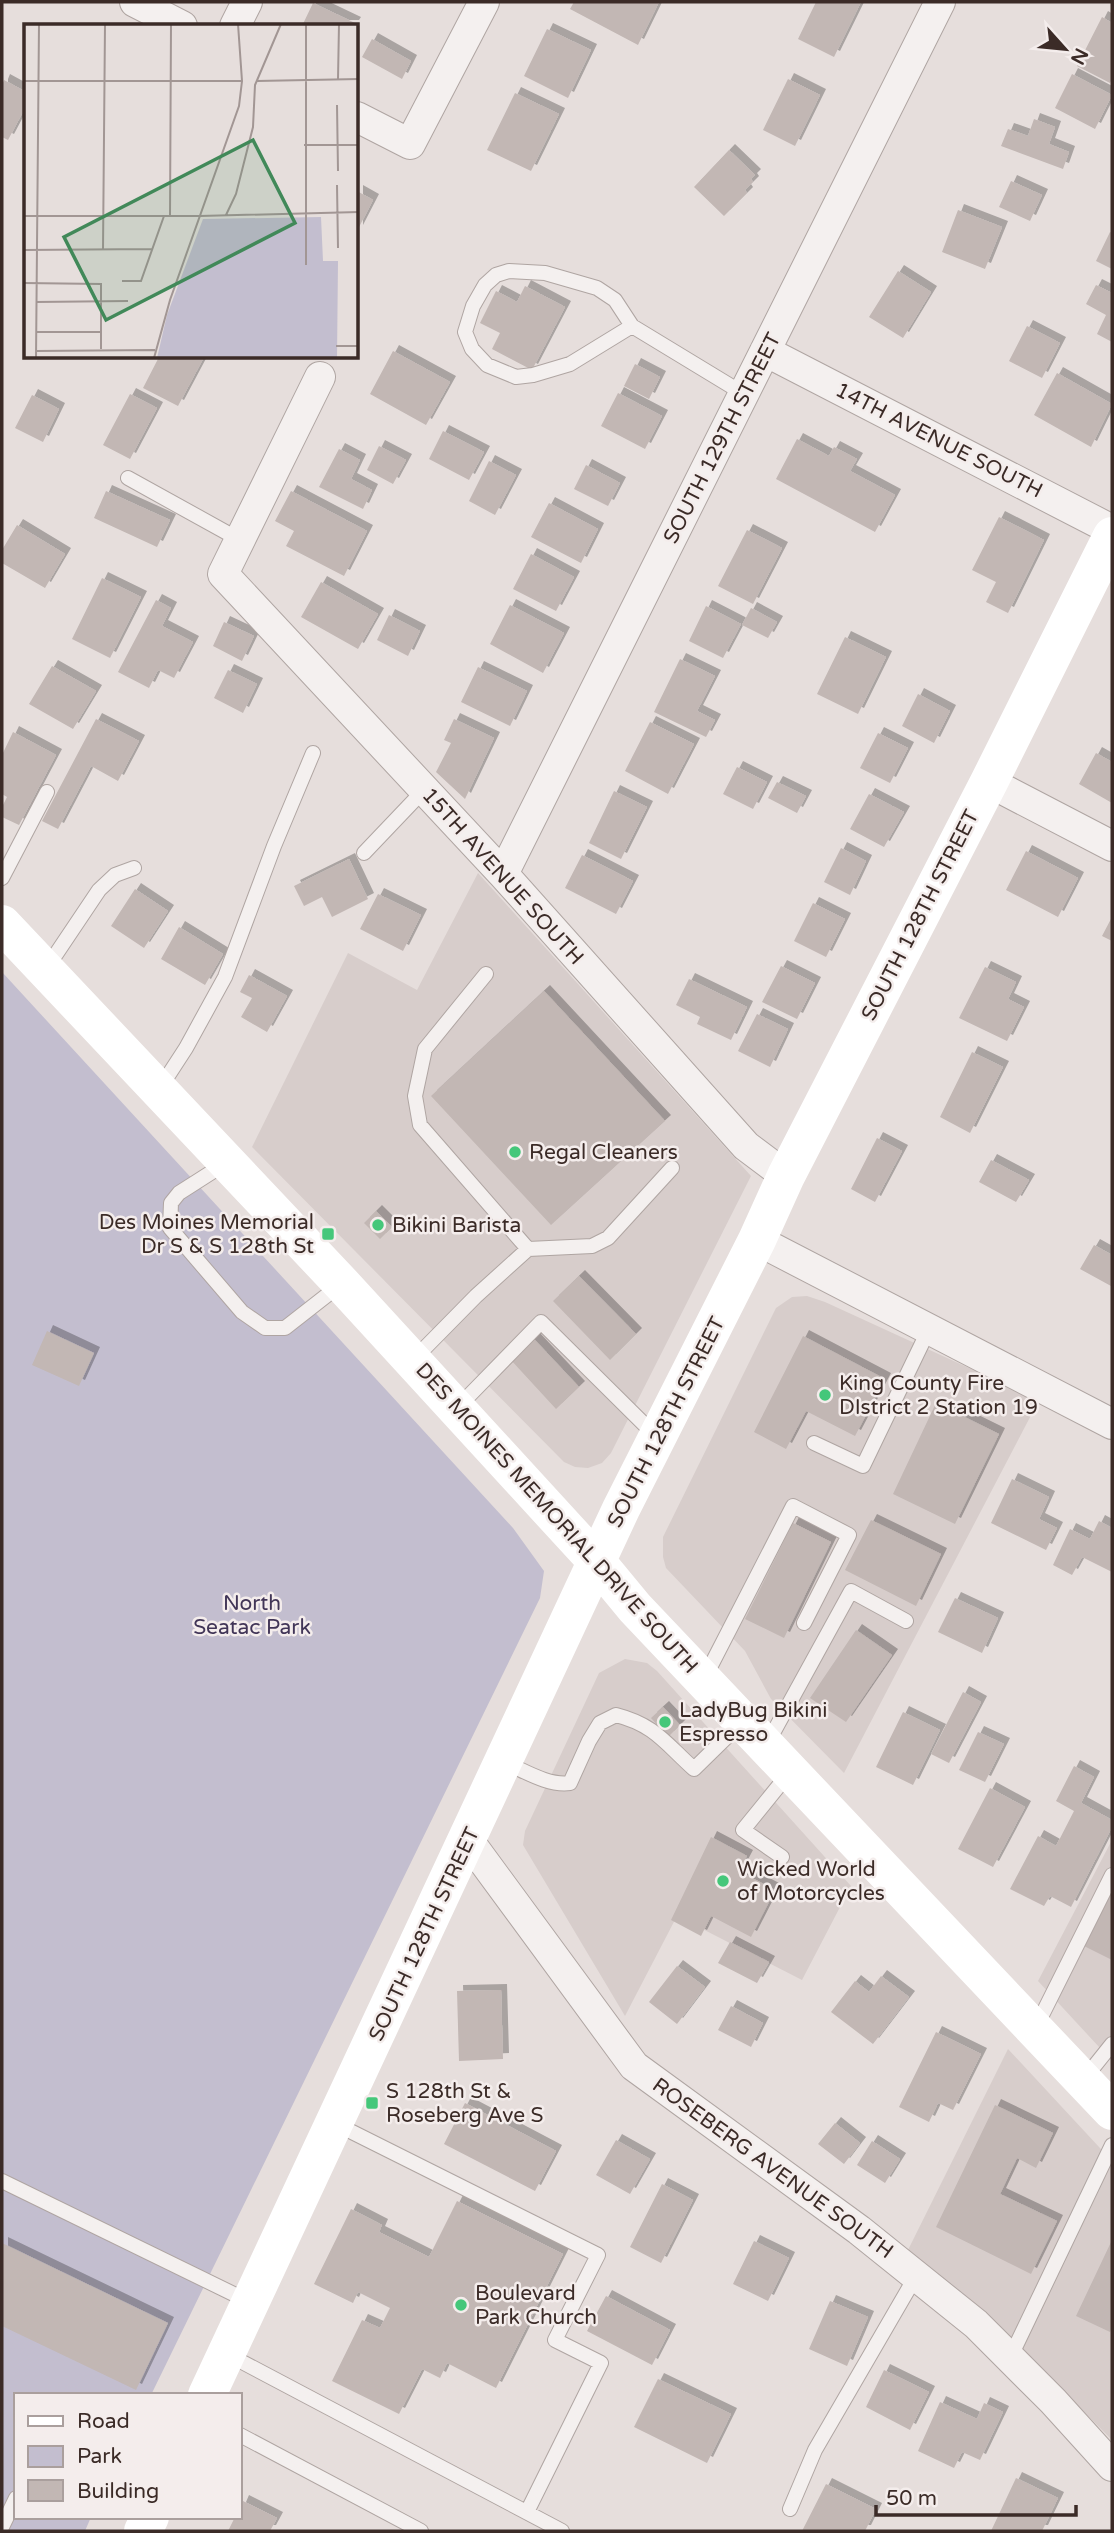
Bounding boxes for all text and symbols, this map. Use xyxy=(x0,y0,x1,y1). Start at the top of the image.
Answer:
north arrow xyxy=(1030,14,1100,84)
inset map xyxy=(24,24,359,359)
text: N xyxy=(1066,44,1093,68)
street label: SOUTH 129TH STREET xyxy=(658,328,787,548)
street label: 14TH AVENUE SOUTH xyxy=(831,377,1047,504)
street label: 15TH AVENUE SOUTH xyxy=(417,783,589,970)
street label: SOUTH 128TH STREET xyxy=(856,805,985,1025)
place label: Regal Cleaners xyxy=(529,1140,678,1165)
marker: Regal Cleaners xyxy=(507,1144,523,1160)
place label: Des Moines Memorial Dr S & S 128th St xyxy=(99,1210,314,1259)
place label: Bikini Barista xyxy=(392,1213,521,1238)
marker: Bikini Barista xyxy=(370,1217,386,1233)
marker: Des Moines Memorial Dr S & S 128th St xyxy=(320,1226,336,1242)
street label: SOUTH 128TH STREET xyxy=(602,1312,731,1532)
street label: DES MOINES MEMORIAL DRIVE SOUTH xyxy=(410,1358,703,1679)
place label: King County Fire DIstrict 2 Station 19 xyxy=(839,1371,1038,1420)
marker: King County Fire DIstrict 2 Station 19 xyxy=(817,1387,833,1403)
park label: North Seatac Park xyxy=(193,1591,311,1640)
place label: LadyBug Bikini Espresso xyxy=(679,1698,827,1747)
marker: LadyBug Bikini Espresso xyxy=(657,1714,673,1730)
street label: SOUTH 128TH STREET xyxy=(364,1823,485,2045)
place label: Wicked World of Motorcycles xyxy=(737,1857,885,1906)
marker: Wicked World of Motorcycles xyxy=(715,1873,731,1889)
street label: ROSEBERG AVENUE SOUTH xyxy=(647,2073,898,2264)
place label: S 128th St & Roseberg Ave S xyxy=(386,2079,544,2128)
marker: S 128th St & Roseberg Ave S xyxy=(364,2095,380,2111)
place label: Boulevard Park Church xyxy=(475,2281,597,2330)
marker: Boulevard Park Church xyxy=(453,2297,469,2313)
legend xyxy=(14,2393,242,2519)
text: Road xyxy=(77,2409,130,2434)
text: Park xyxy=(77,2444,122,2469)
scale bar xyxy=(876,2474,1076,2518)
text: Building xyxy=(77,2479,159,2504)
text: 50 m xyxy=(886,2486,937,2511)

